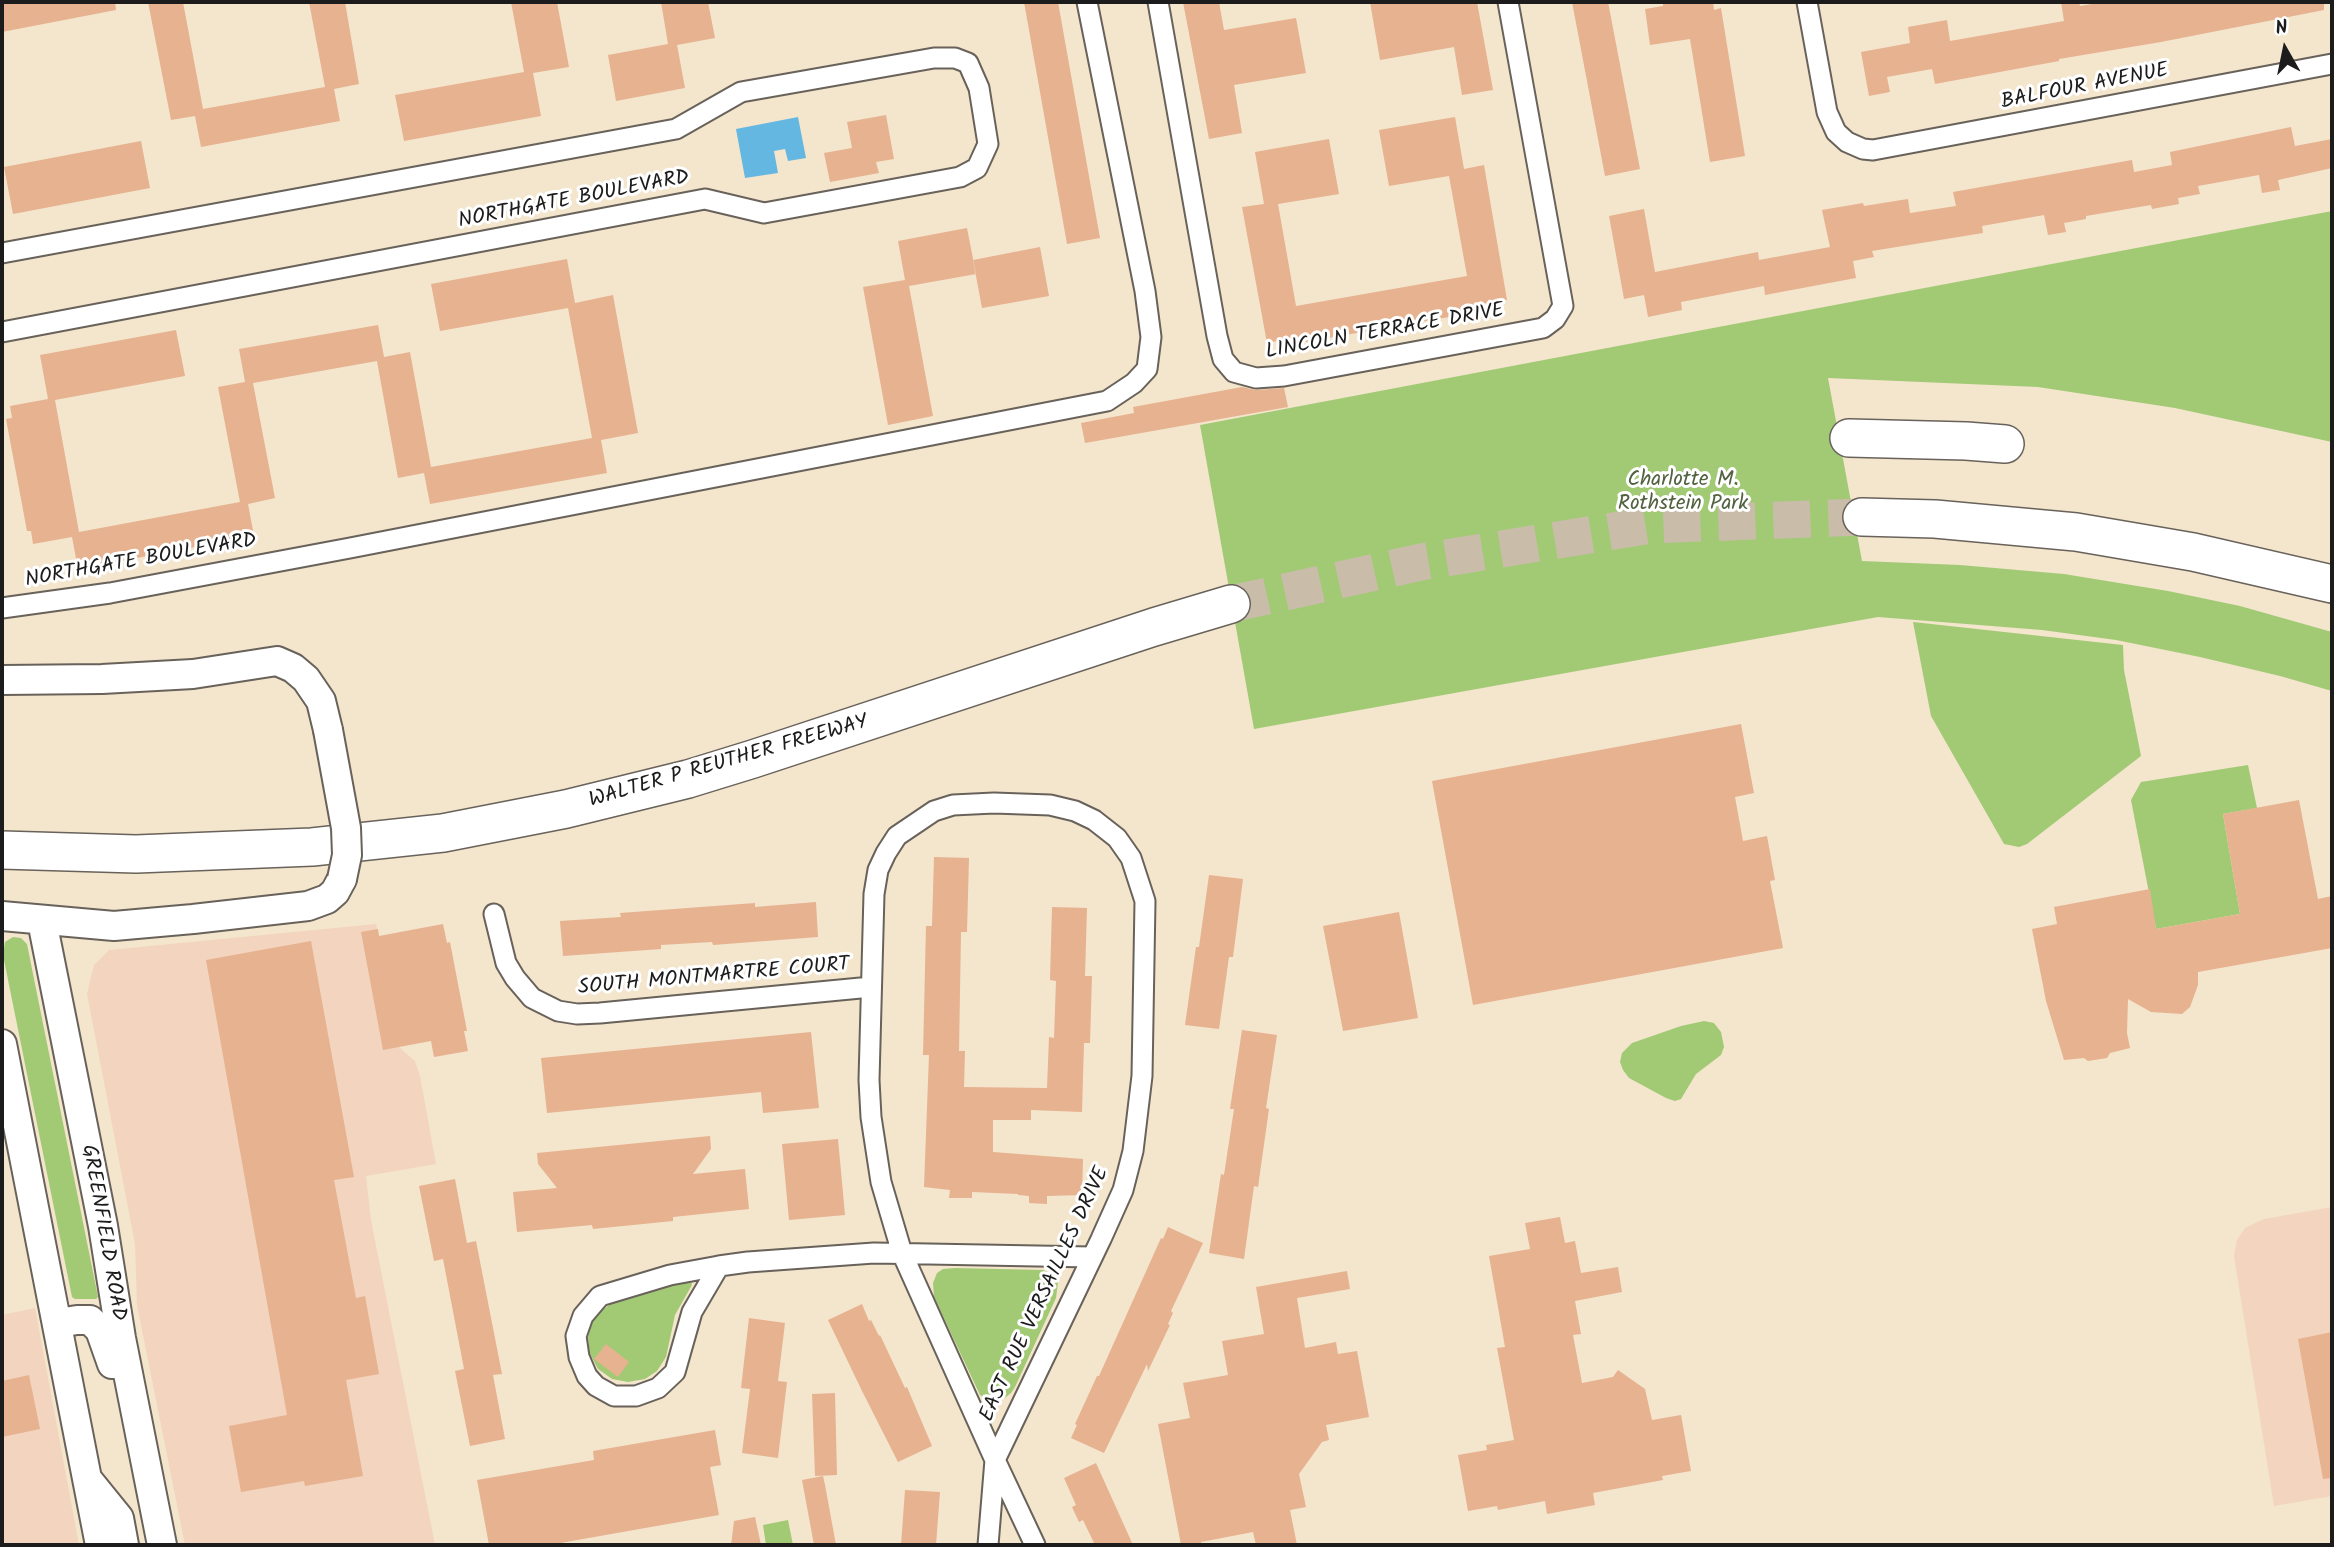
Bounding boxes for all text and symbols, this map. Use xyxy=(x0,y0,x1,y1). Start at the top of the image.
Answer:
text: N xyxy=(2273,13,2290,44)
north arrow xyxy=(2250,14,2320,84)
street label: BALFOUR AVENUE xyxy=(1999,59,2171,117)
street label: NORTHGATE BOULEVARD xyxy=(456,166,692,236)
street label: LINCOLN TERRACE DRIVE xyxy=(1264,300,1506,366)
park label: Charlotte M. Rothstein Park xyxy=(1618,468,1748,518)
street label: NORTHGATE BOULEVARD xyxy=(23,529,259,595)
street label: WALTER P REUTHER FREEWAY xyxy=(587,711,871,815)
street label: SOUTH MONTMARTRE COURT xyxy=(577,954,851,1002)
street label: GREENFIELD ROAD xyxy=(74,1143,130,1323)
street label: EAST RUE VERSAILLES DRIVE xyxy=(976,1164,1116,1426)

